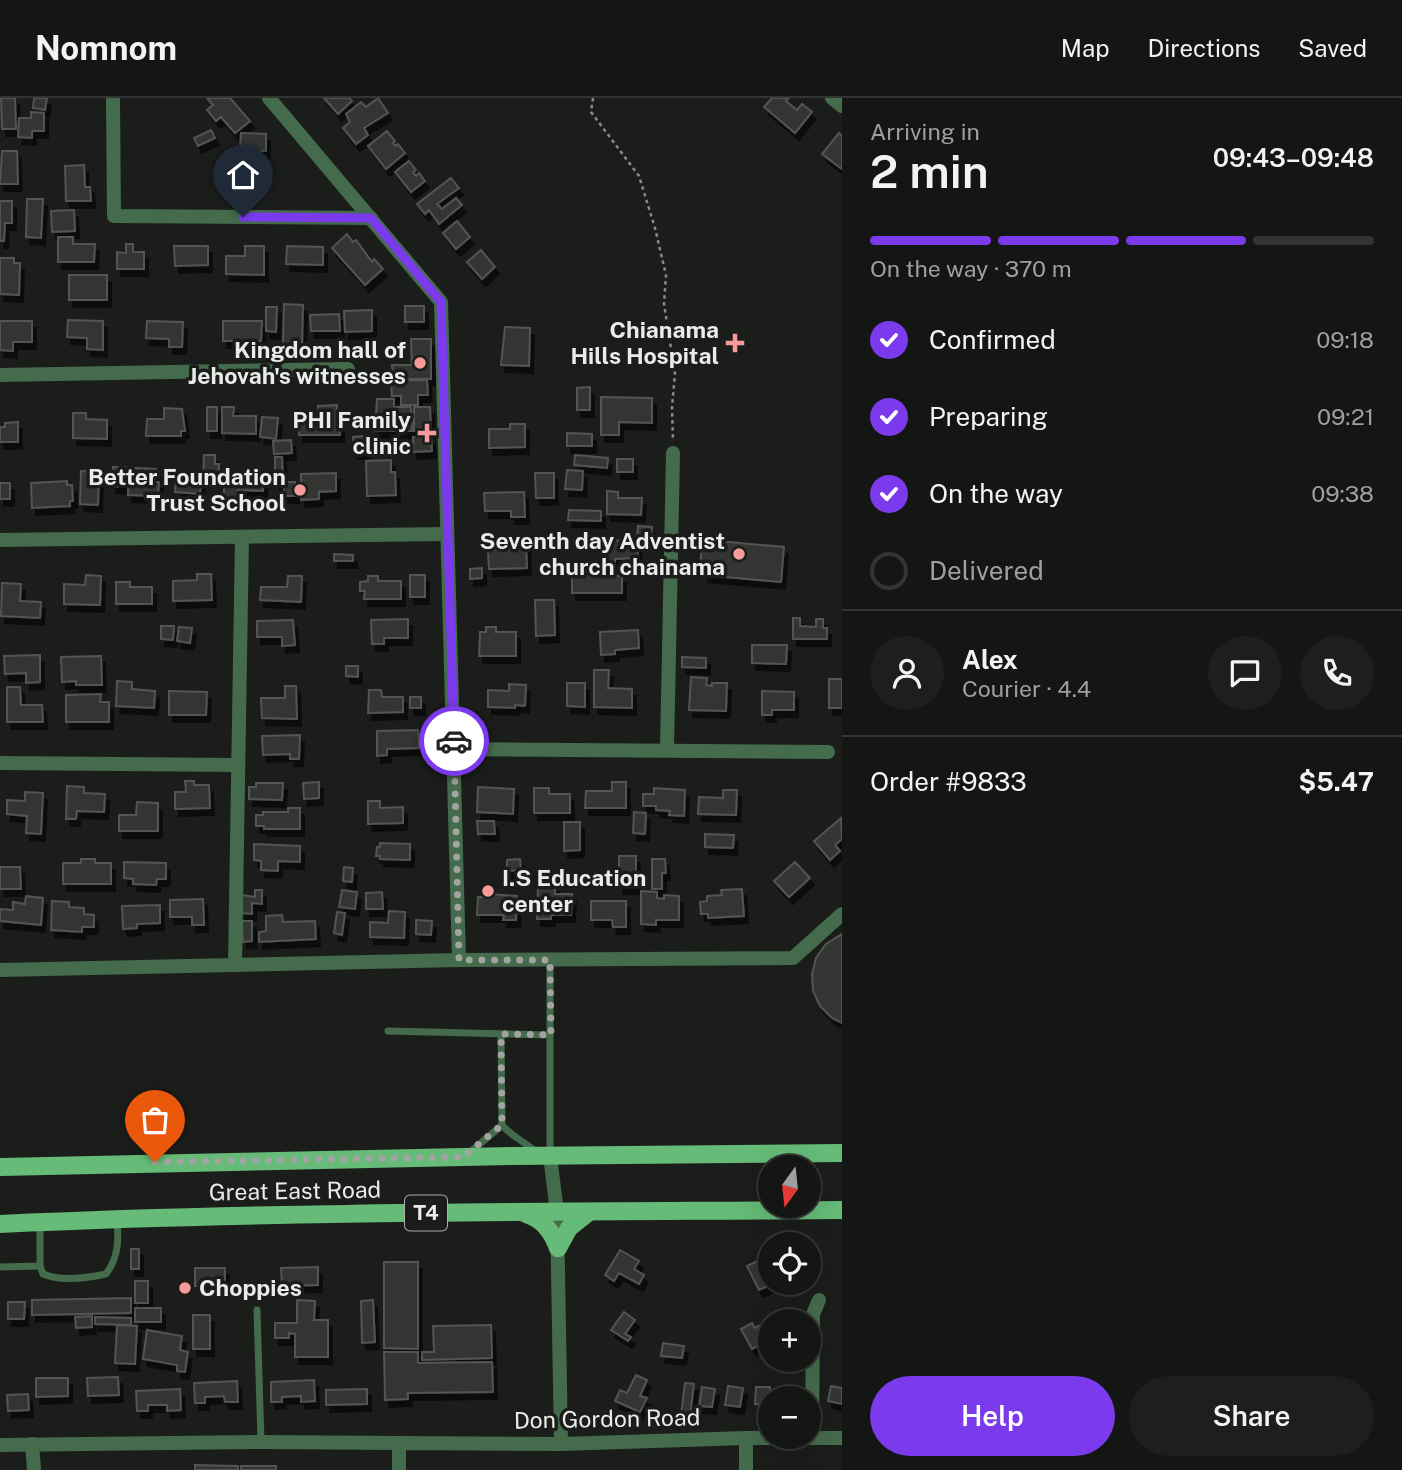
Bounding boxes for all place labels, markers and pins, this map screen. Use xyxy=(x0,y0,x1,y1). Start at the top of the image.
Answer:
pin xyxy=(213,145,273,217)
place label: Chianama Hills Hospital xyxy=(570,316,719,369)
marker: Chianama Hills Hospital xyxy=(725,333,745,353)
place label: Kingdom hall of Jehovah's witnesses xyxy=(188,336,406,389)
marker: Kingdom hall of Jehovah's witnesses xyxy=(412,355,428,371)
place label: PHI Family clinic xyxy=(292,406,411,459)
marker: PHI Family clinic xyxy=(417,423,437,443)
place label: Better Foundation Trust School xyxy=(88,463,286,516)
marker: Better Foundation Trust School xyxy=(292,482,308,498)
place label: Seventh day Adventist church chainama xyxy=(480,527,725,580)
marker: Seventh day Adventist church chainama xyxy=(731,546,747,562)
place label: I.S Education center xyxy=(502,864,646,917)
marker: I.S Education center xyxy=(480,883,496,899)
pin xyxy=(125,1090,185,1162)
place label: Choppies xyxy=(199,1274,302,1301)
marker: Choppies xyxy=(177,1280,193,1296)

